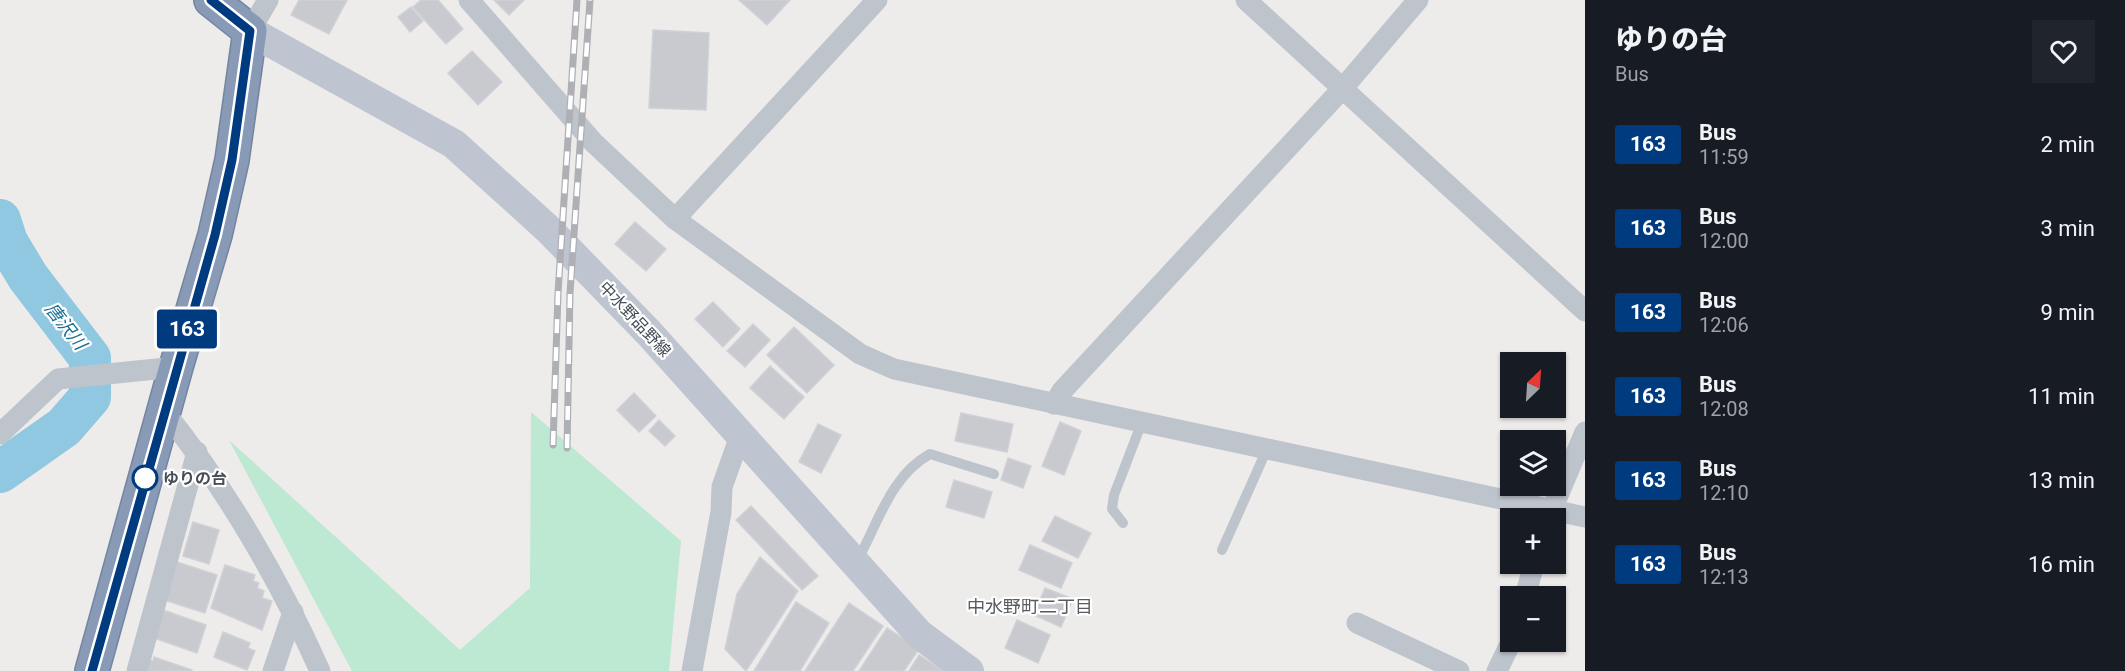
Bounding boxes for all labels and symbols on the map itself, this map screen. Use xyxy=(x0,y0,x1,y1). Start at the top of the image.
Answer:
street label: 中水野品野線 xyxy=(595,277,675,361)
water label: 唐沢川 xyxy=(41,298,92,355)
line badge: 163 xyxy=(152,310,222,348)
north arrow xyxy=(1500,352,1566,418)
marker: ゆりの台 xyxy=(132,465,158,491)
place label: ゆりの台 xyxy=(163,469,227,488)
district label: 中水野町二丁目 xyxy=(967,596,1093,617)

